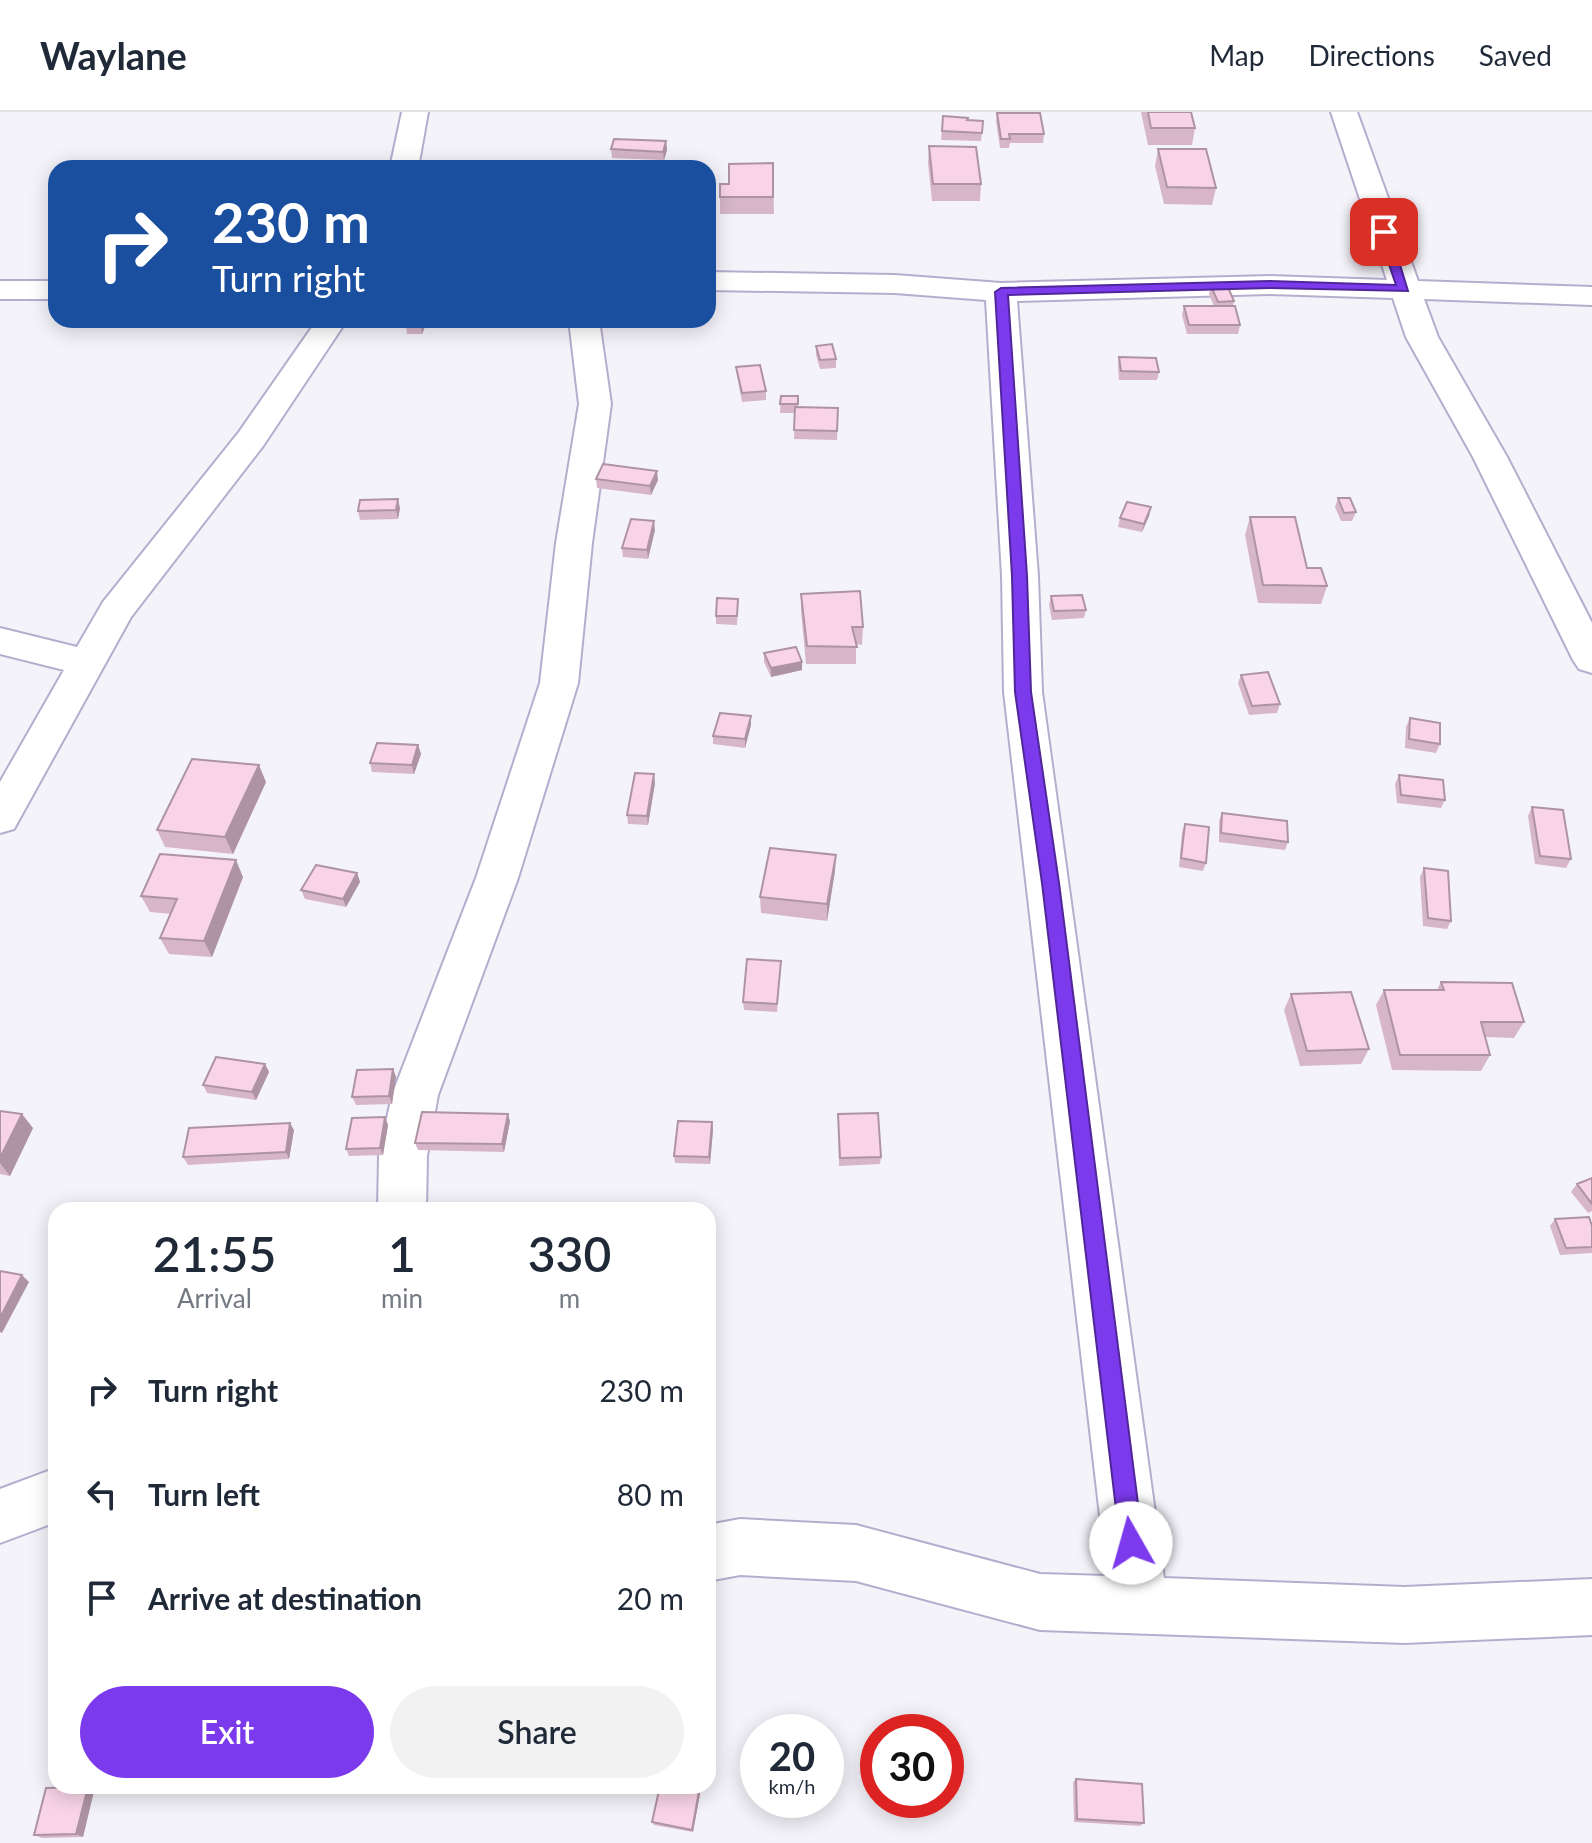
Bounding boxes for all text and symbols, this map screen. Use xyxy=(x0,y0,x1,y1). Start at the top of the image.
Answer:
text: Waylane xyxy=(40,32,187,78)
text: Map xyxy=(1209,38,1264,72)
text: Directions xyxy=(1308,38,1435,72)
text: Saved xyxy=(1479,38,1552,72)
text: 230 m xyxy=(212,188,370,255)
icon: right xyxy=(80,192,184,296)
pin xyxy=(1350,198,1418,266)
icon: arrive xyxy=(1362,210,1406,254)
text: Turn right xyxy=(212,256,365,300)
text: 21:55 xyxy=(153,1225,276,1282)
text: 1 xyxy=(388,1225,416,1282)
text: 330 xyxy=(528,1225,611,1282)
text: Arrival xyxy=(177,1282,252,1314)
text: min xyxy=(381,1282,423,1314)
text: m xyxy=(559,1282,580,1314)
icon: right xyxy=(80,1368,124,1412)
text: Turn right xyxy=(148,1372,278,1408)
text: 230 m xyxy=(599,1372,684,1408)
icon: left xyxy=(80,1472,124,1516)
text: Turn left xyxy=(148,1476,260,1512)
text: 80 m xyxy=(617,1476,684,1512)
position arrow xyxy=(1089,1501,1173,1585)
icon: arrive xyxy=(80,1576,124,1620)
text: Arrive at destination xyxy=(148,1580,422,1616)
text: 20 m xyxy=(617,1580,684,1616)
button: Exit xyxy=(80,1686,374,1778)
button: Share xyxy=(390,1686,684,1778)
speed limit sign: 30 xyxy=(860,1714,964,1818)
text: 20 xyxy=(769,1732,815,1780)
text: km/h xyxy=(769,1774,815,1798)

